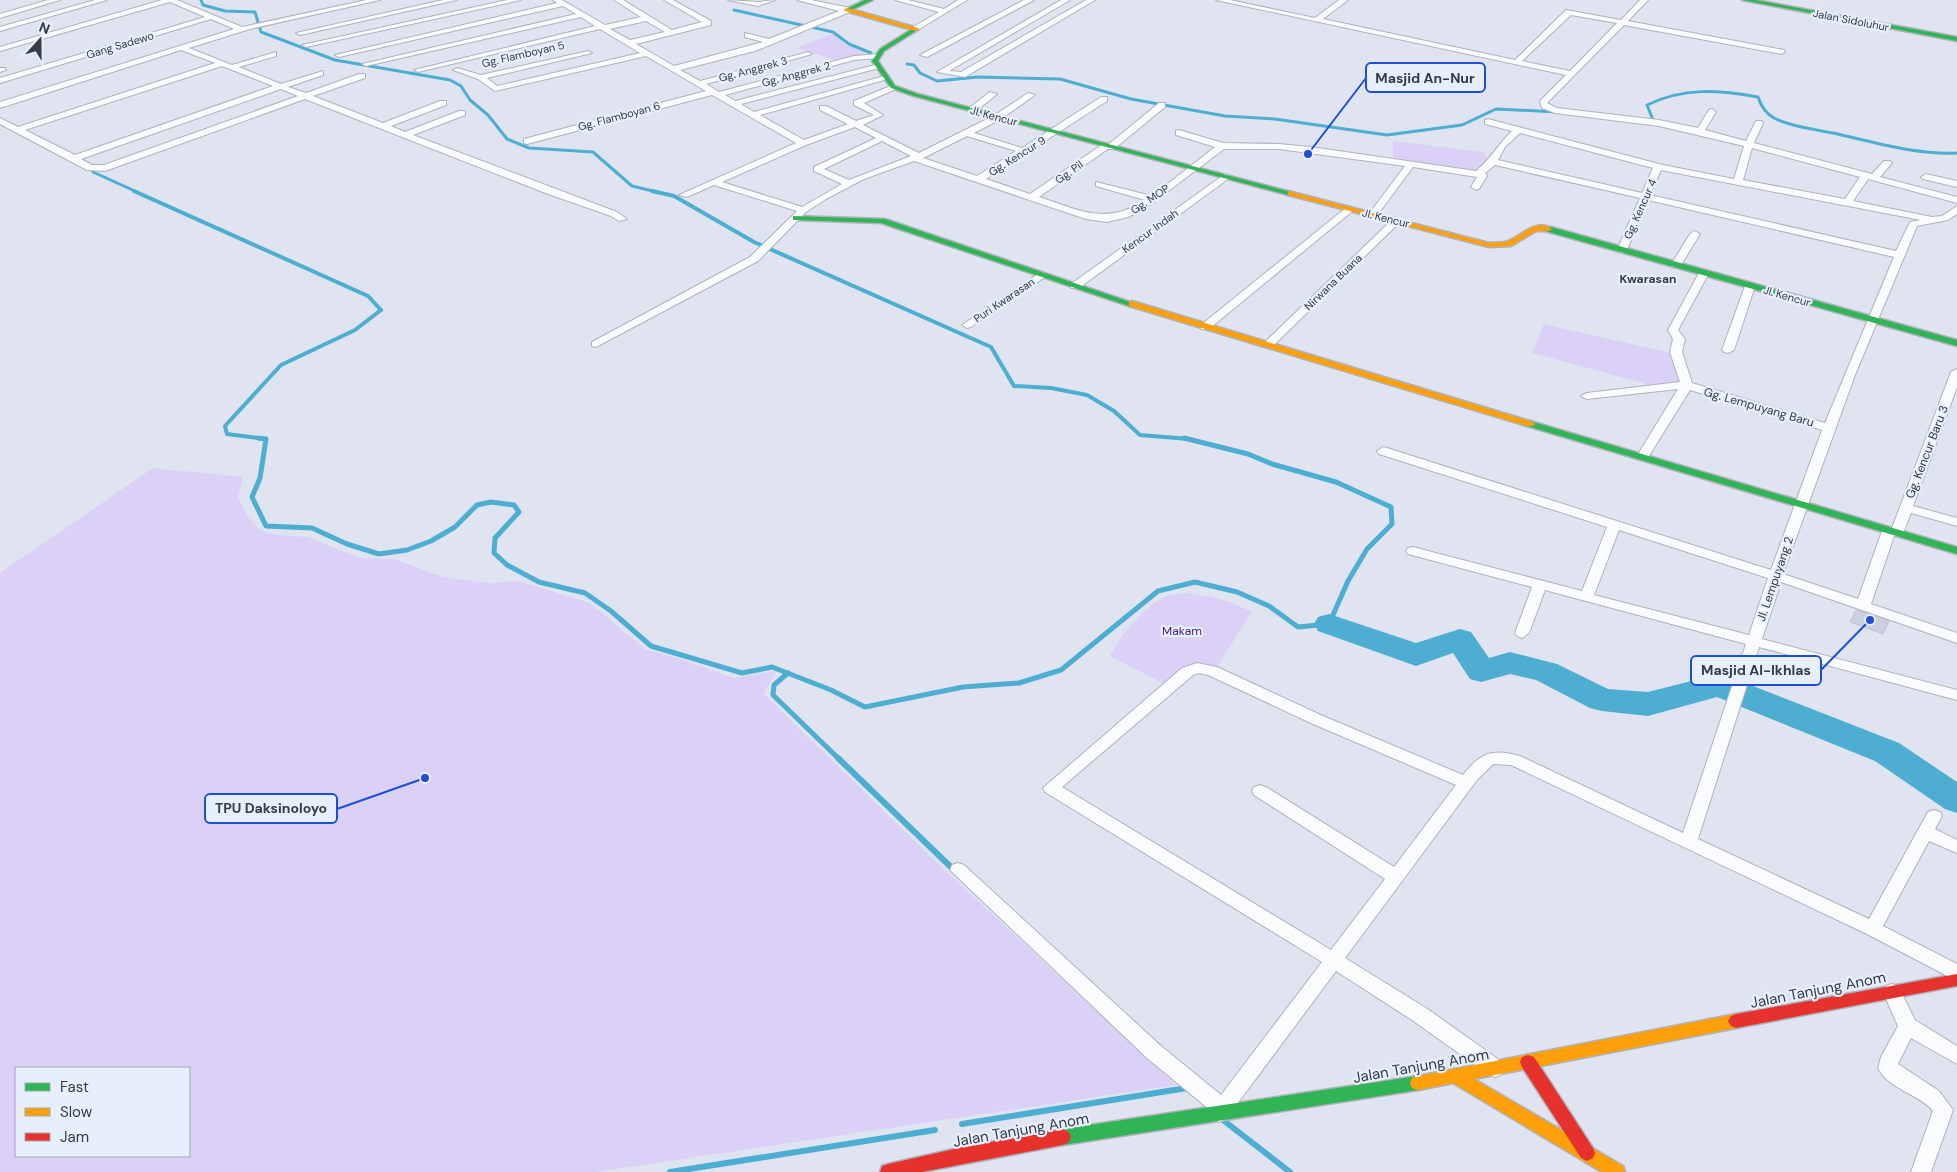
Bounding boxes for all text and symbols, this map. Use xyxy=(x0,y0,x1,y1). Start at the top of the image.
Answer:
street label: Jalan Sidoluhur xyxy=(1812,6,1890,34)
north arrow xyxy=(15,15,65,65)
text: N xyxy=(37,18,53,38)
street label: Gang Sadewo xyxy=(85,28,155,62)
street label: Gg. Flamboyan 5 xyxy=(480,38,566,70)
street label: Gg. Anggrek 3 xyxy=(717,53,789,85)
street label: Gg. Anggrek 2 xyxy=(760,58,832,90)
callout: Masjid An-Nur xyxy=(1366,63,1485,92)
text: Masjid An-Nur xyxy=(1375,69,1475,87)
street label: Gg. Flamboyan 6 xyxy=(576,98,662,134)
street label: Jl. Kencur xyxy=(969,103,1019,129)
street label: Gg. Kencur 9 xyxy=(986,133,1048,179)
street label: Gg. Pil xyxy=(1052,157,1086,187)
street label: Gg. Kencur 4 xyxy=(1620,176,1660,241)
street label: Gg. MOP xyxy=(1128,181,1172,217)
street label: Jl. Kencur xyxy=(1361,205,1411,231)
street label: Kencur Indah xyxy=(1119,206,1181,256)
street label: Nirwana Buana xyxy=(1301,251,1365,313)
district label: Kwarasan xyxy=(1620,271,1676,287)
street label: Puri Kwarasan xyxy=(971,274,1037,326)
street label: Jl. Kencur xyxy=(1762,283,1812,309)
street label: Gg. Lempuyang Baru xyxy=(1702,384,1816,430)
street label: Gg. Kencur Baru 3 xyxy=(1902,403,1952,501)
street label: Jl. Lempuyang 2 xyxy=(1753,534,1797,624)
park label: Makam xyxy=(1162,623,1202,639)
callout: Masjid Al-Ikhlas xyxy=(1691,656,1821,685)
text: Masjid Al-Ikhlas xyxy=(1701,661,1811,679)
callout: TPU Daksinoloyo xyxy=(205,794,337,823)
text: TPU Daksinoloyo xyxy=(215,799,327,817)
street label: Jalan Tanjung Anom xyxy=(1748,967,1888,1013)
street label: Jalan Tanjung Anom xyxy=(1351,1044,1491,1088)
legend xyxy=(15,1067,190,1157)
text: Fast xyxy=(60,1077,89,1097)
text: Slow xyxy=(60,1102,93,1122)
street label: Jalan Tanjung Anom xyxy=(951,1108,1091,1152)
text: Jam xyxy=(60,1127,89,1147)

